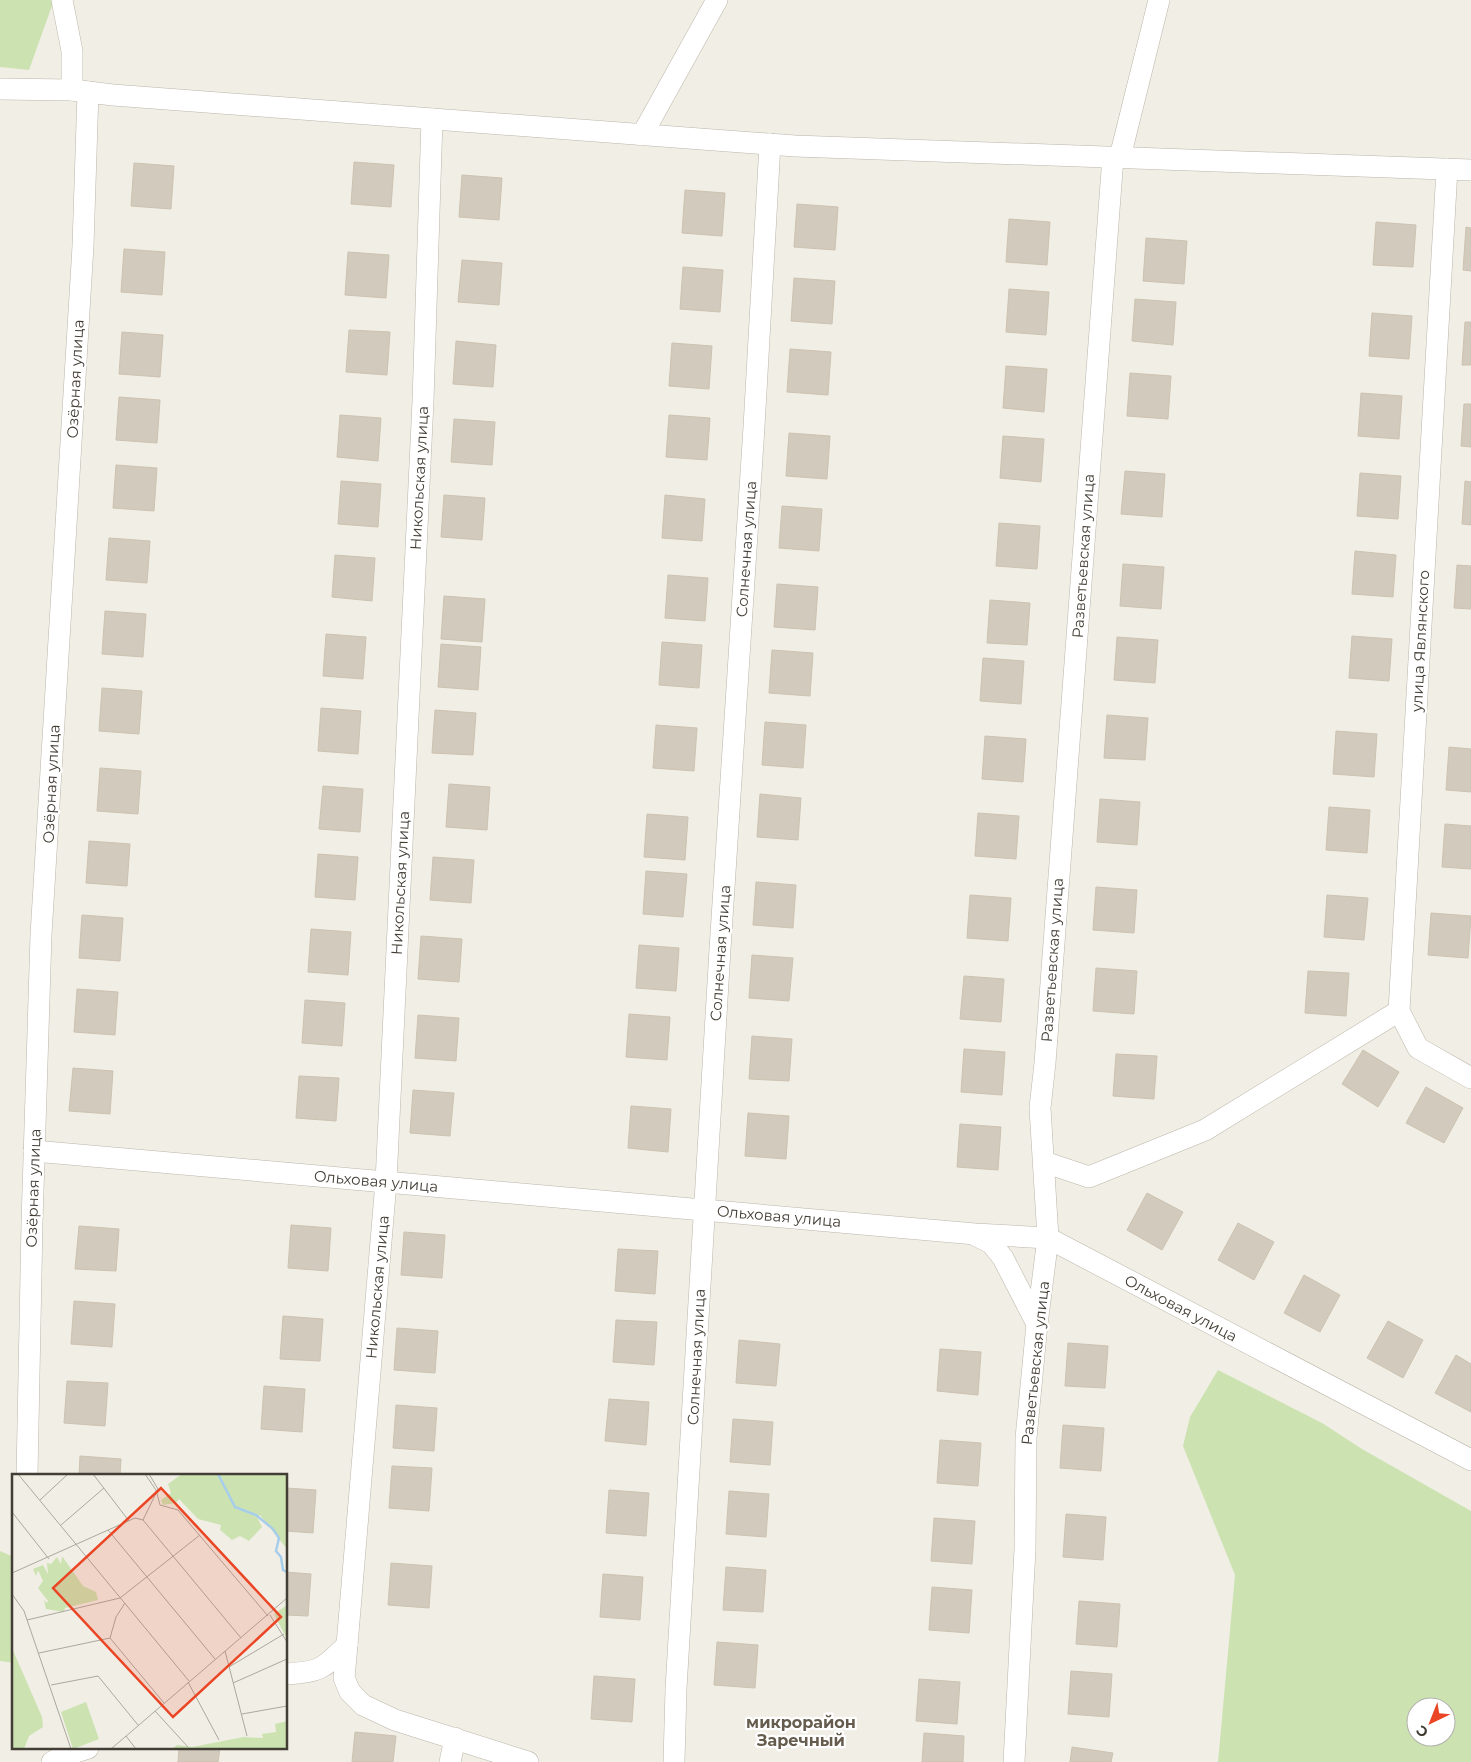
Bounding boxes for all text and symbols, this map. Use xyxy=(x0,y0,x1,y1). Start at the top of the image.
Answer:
street label: Озёрная улица xyxy=(62,319,88,439)
street label: Никольская улица xyxy=(406,406,432,550)
street label: Разветьевская улица xyxy=(1068,473,1098,639)
street label: Солнечная улица xyxy=(732,480,760,618)
street label: улица Являнского xyxy=(1407,569,1433,714)
street label: Озёрная улица xyxy=(38,724,64,844)
street label: Никольская улица xyxy=(387,811,413,955)
street label: Разветьевская улица xyxy=(1037,877,1067,1043)
street label: Солнечная улица xyxy=(706,884,734,1022)
street label: Озёрная улица xyxy=(21,1128,45,1248)
street label: Ольховая улица xyxy=(313,1166,439,1196)
street label: Ольховая улица xyxy=(716,1201,842,1231)
street label: Никольская улица xyxy=(361,1214,393,1360)
street label: Ольховая улица xyxy=(1121,1270,1241,1346)
street label: Разветьевская улица xyxy=(1017,1280,1053,1446)
street label: Солнечная улица xyxy=(683,1288,709,1426)
inset map xyxy=(12,1474,288,1750)
north arrow xyxy=(1406,1697,1456,1747)
district label: микрорайон Заречный xyxy=(746,1713,856,1750)
text: С xyxy=(1412,1721,1432,1742)

